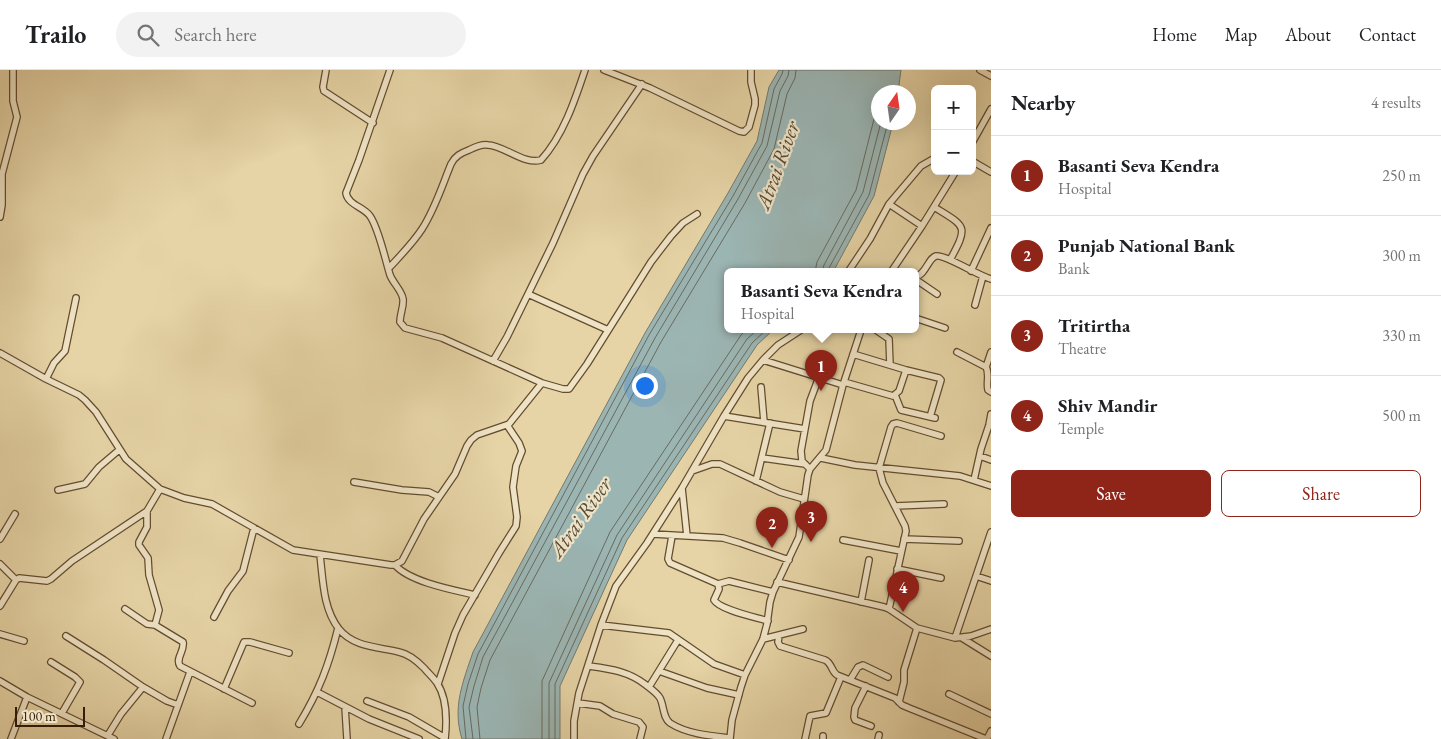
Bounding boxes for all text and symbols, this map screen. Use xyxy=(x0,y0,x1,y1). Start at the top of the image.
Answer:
search box xyxy=(116,12,466,57)
text: Trailo xyxy=(25,19,86,50)
icon: search xyxy=(134,21,162,49)
text: Search here xyxy=(174,22,257,47)
text: Home xyxy=(1152,23,1197,46)
text: Map xyxy=(1225,23,1257,46)
text: About xyxy=(1285,23,1331,46)
text: Contact xyxy=(1359,23,1416,46)
north arrow xyxy=(871,85,916,130)
map controls xyxy=(931,85,976,175)
button: + xyxy=(931,85,976,130)
text: Nearby xyxy=(1011,89,1075,116)
text: 4 results xyxy=(1371,92,1421,113)
water label: Atrai River xyxy=(748,116,806,215)
button: − xyxy=(931,130,976,175)
text: Basanti Seva Kendra xyxy=(1058,153,1219,178)
text: 1 xyxy=(1023,165,1031,186)
text: 250 m xyxy=(1382,165,1421,186)
text: Hospital xyxy=(1058,178,1112,199)
text: Punjab National Bank xyxy=(1058,233,1235,258)
text: 2 xyxy=(1023,245,1031,266)
text: 300 m xyxy=(1382,245,1421,266)
text: Bank xyxy=(1058,258,1090,279)
popup xyxy=(724,268,919,333)
text: Basanti Seva Kendra xyxy=(741,278,902,303)
text: Hospital xyxy=(741,303,794,324)
text: Tritirtha xyxy=(1058,313,1130,338)
text: 3 xyxy=(1023,325,1031,346)
text: 330 m xyxy=(1382,325,1421,346)
text: Theatre xyxy=(1058,338,1106,359)
pin: 1 xyxy=(805,350,837,391)
your location xyxy=(632,373,658,399)
text: Shiv Mandir xyxy=(1058,393,1157,418)
text: 4 xyxy=(1023,405,1031,426)
text: 500 m xyxy=(1382,405,1421,426)
text: Temple xyxy=(1058,418,1104,439)
button: Save xyxy=(1011,470,1211,517)
button: Share xyxy=(1221,470,1421,517)
water label: Atrai River xyxy=(542,471,618,564)
pin: 3 xyxy=(795,501,827,542)
pin: 2 xyxy=(756,507,788,548)
pin: 4 xyxy=(887,571,919,612)
scale bar xyxy=(15,704,85,727)
text: 100 m xyxy=(22,707,56,725)

